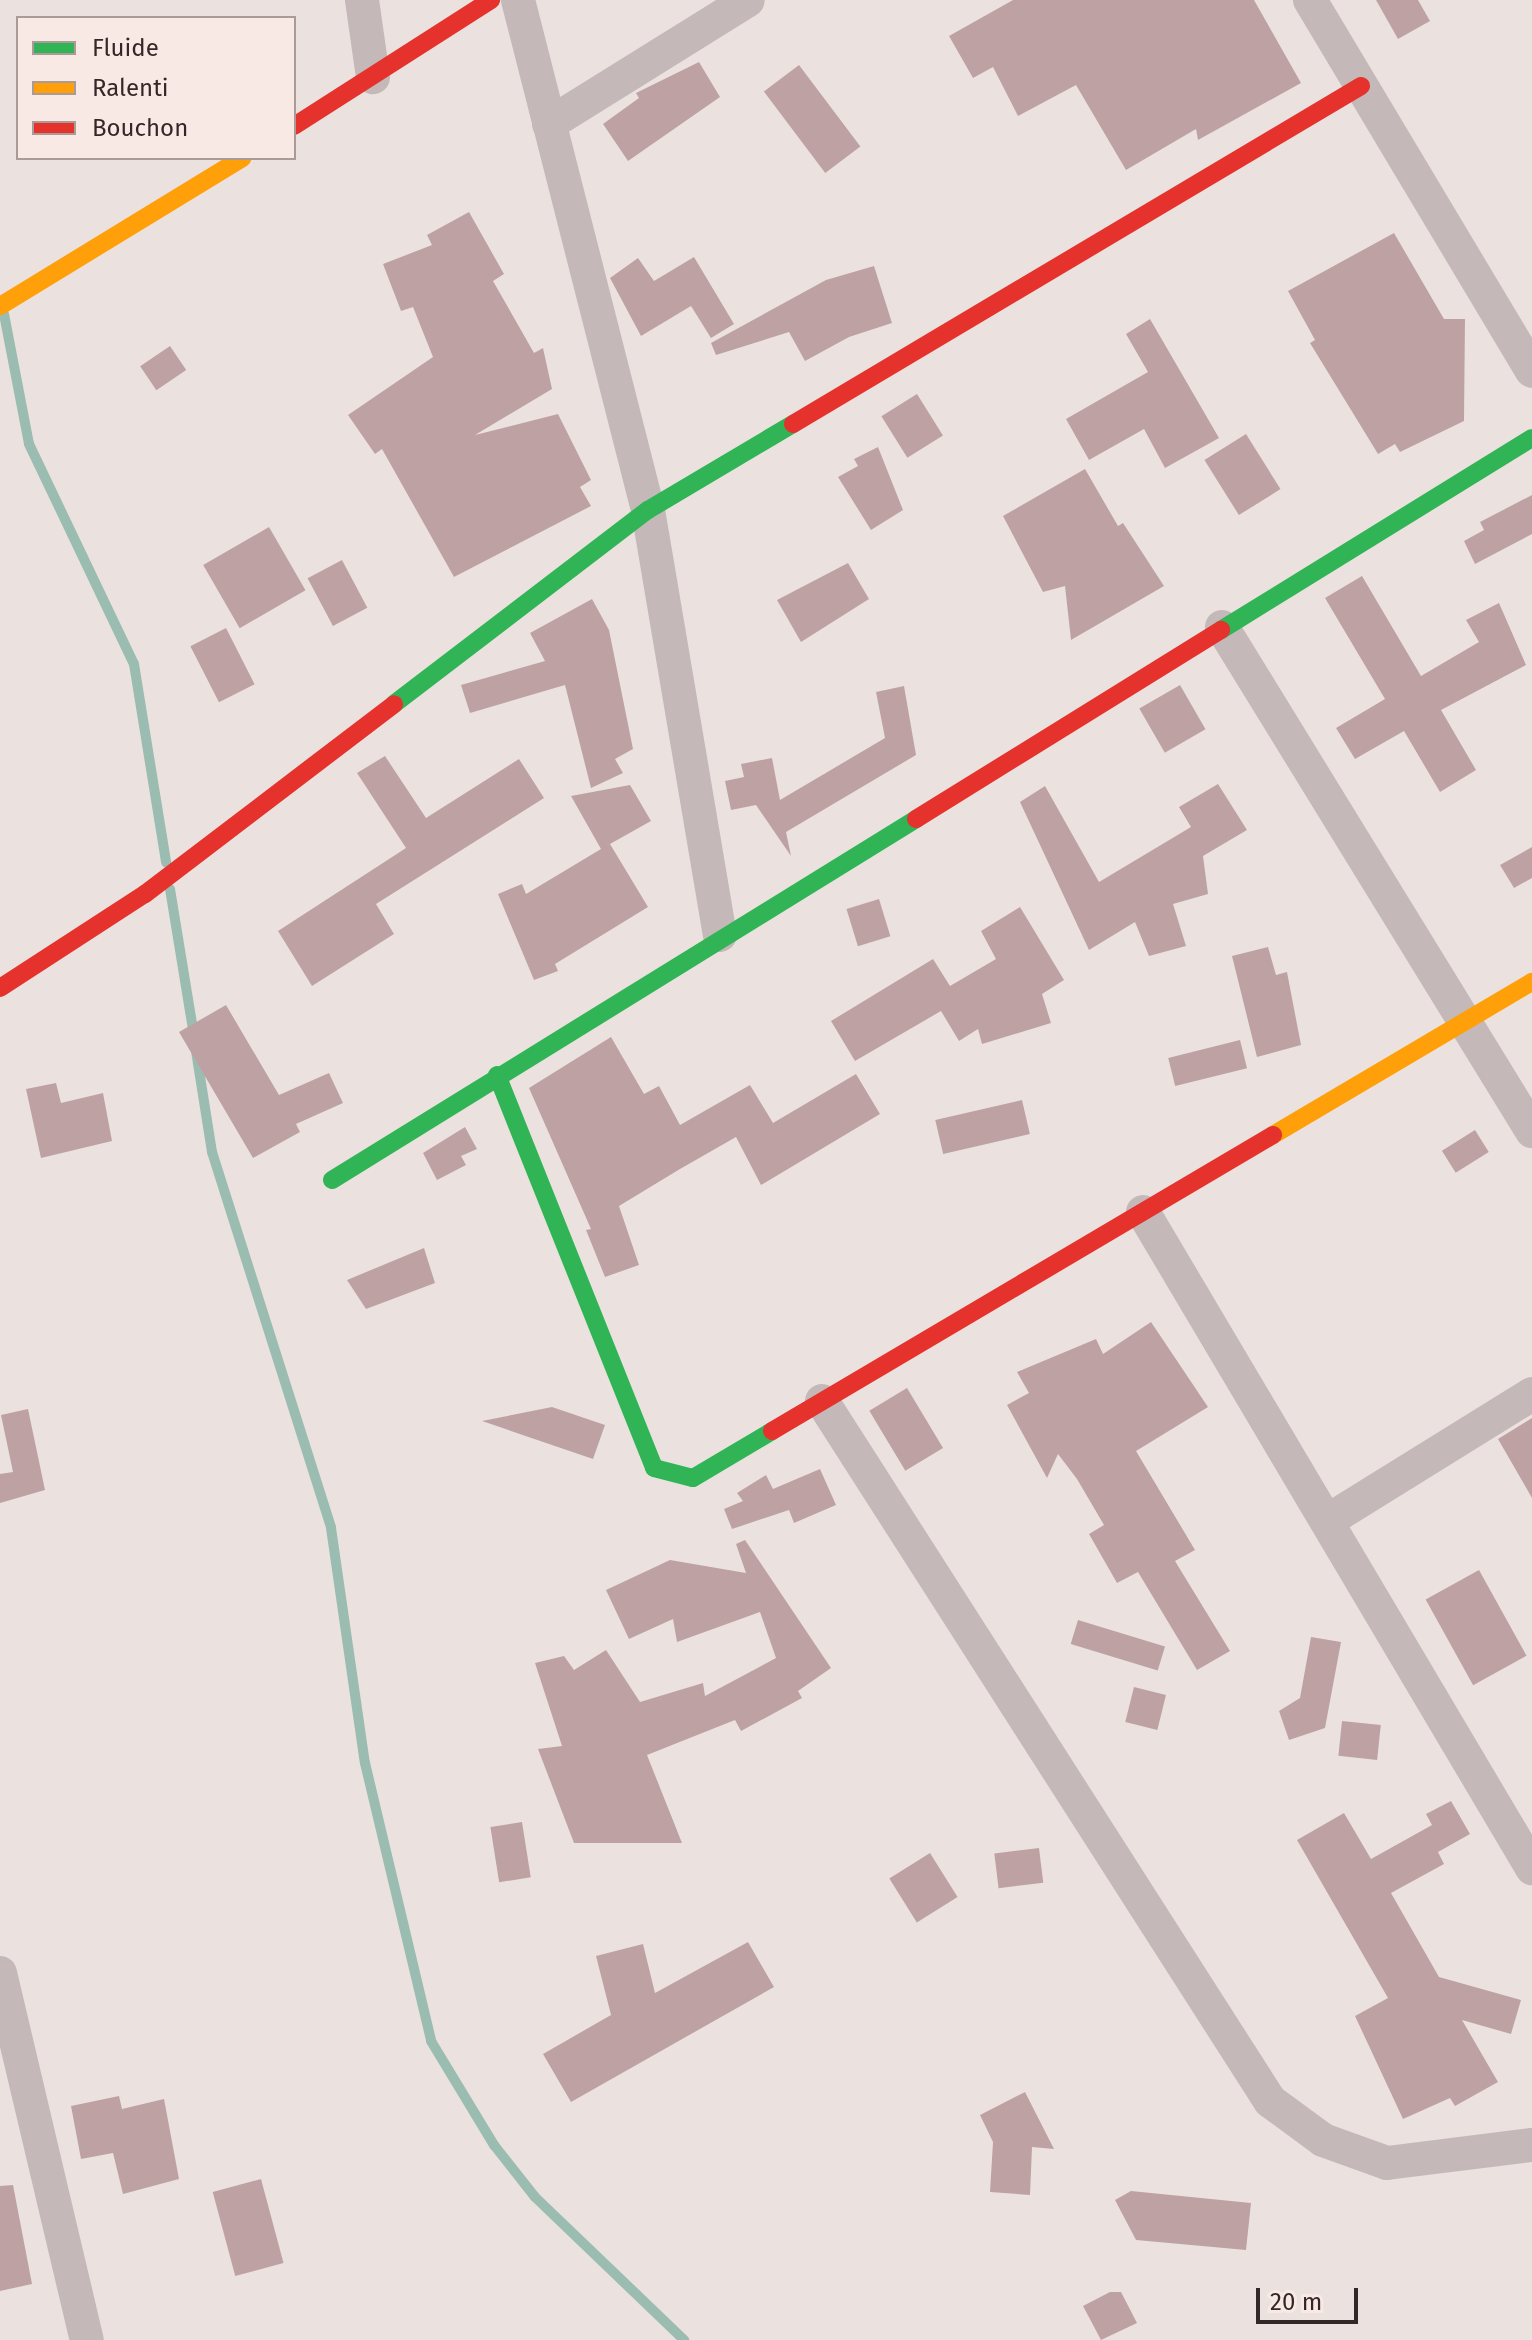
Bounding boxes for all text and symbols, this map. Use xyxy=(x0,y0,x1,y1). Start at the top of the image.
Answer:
legend xyxy=(16,16,296,160)
text: Fluide xyxy=(92,34,159,62)
text: Ralenti xyxy=(92,74,169,102)
text: Bouchon xyxy=(92,114,188,142)
scale bar xyxy=(1260,2272,1362,2322)
text: 20 m xyxy=(1270,2288,1322,2316)

